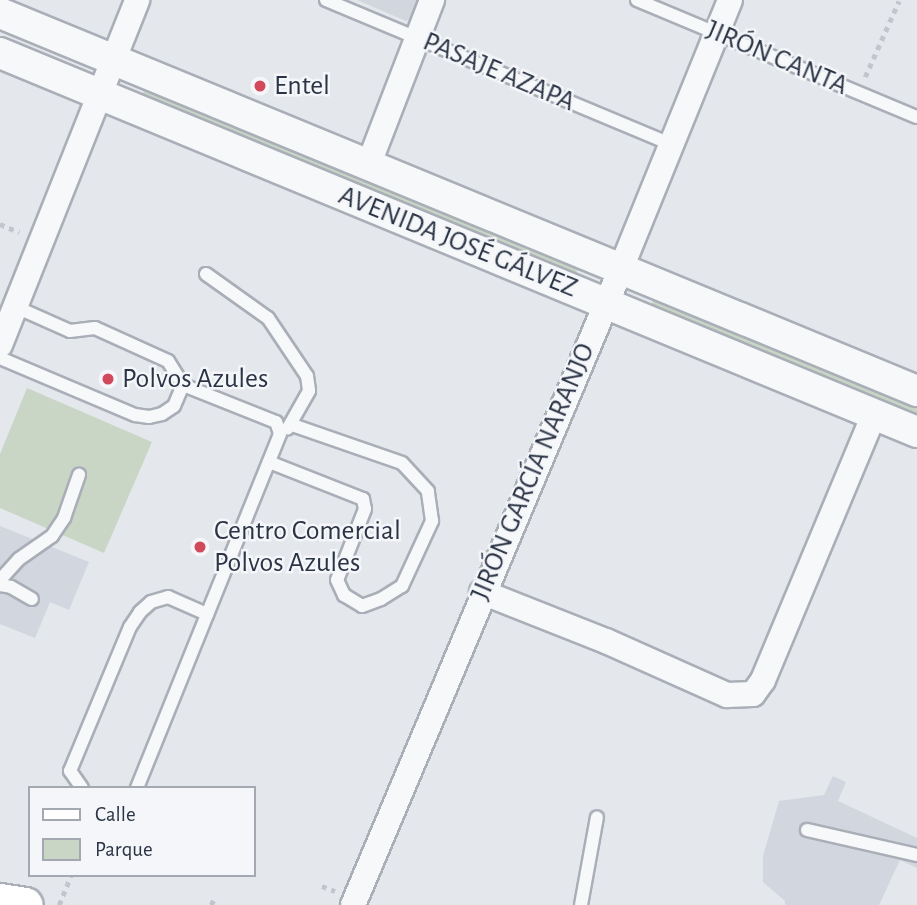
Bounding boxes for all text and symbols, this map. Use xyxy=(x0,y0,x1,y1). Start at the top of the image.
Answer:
street label: JIRÓN CANTA xyxy=(701,13,853,103)
street label: PASAJE AZAPA xyxy=(418,25,580,119)
place label: Entel xyxy=(274,69,330,103)
marker: Entel xyxy=(252,78,268,94)
street label: AVENIDA JOSÉ GÁLVEZ xyxy=(334,179,582,305)
street label: JIRÓN GARCÍA NARANJO xyxy=(464,338,602,606)
place label: Polvos Azules xyxy=(122,362,268,396)
marker: Polvos Azules xyxy=(100,371,116,387)
place label: Centro Comercial Polvos Azules xyxy=(214,514,401,580)
marker: Centro Comercial Polvos Azules xyxy=(192,539,208,555)
legend xyxy=(28,786,256,877)
text: Calle xyxy=(95,804,136,825)
text: Parque xyxy=(95,839,153,860)

